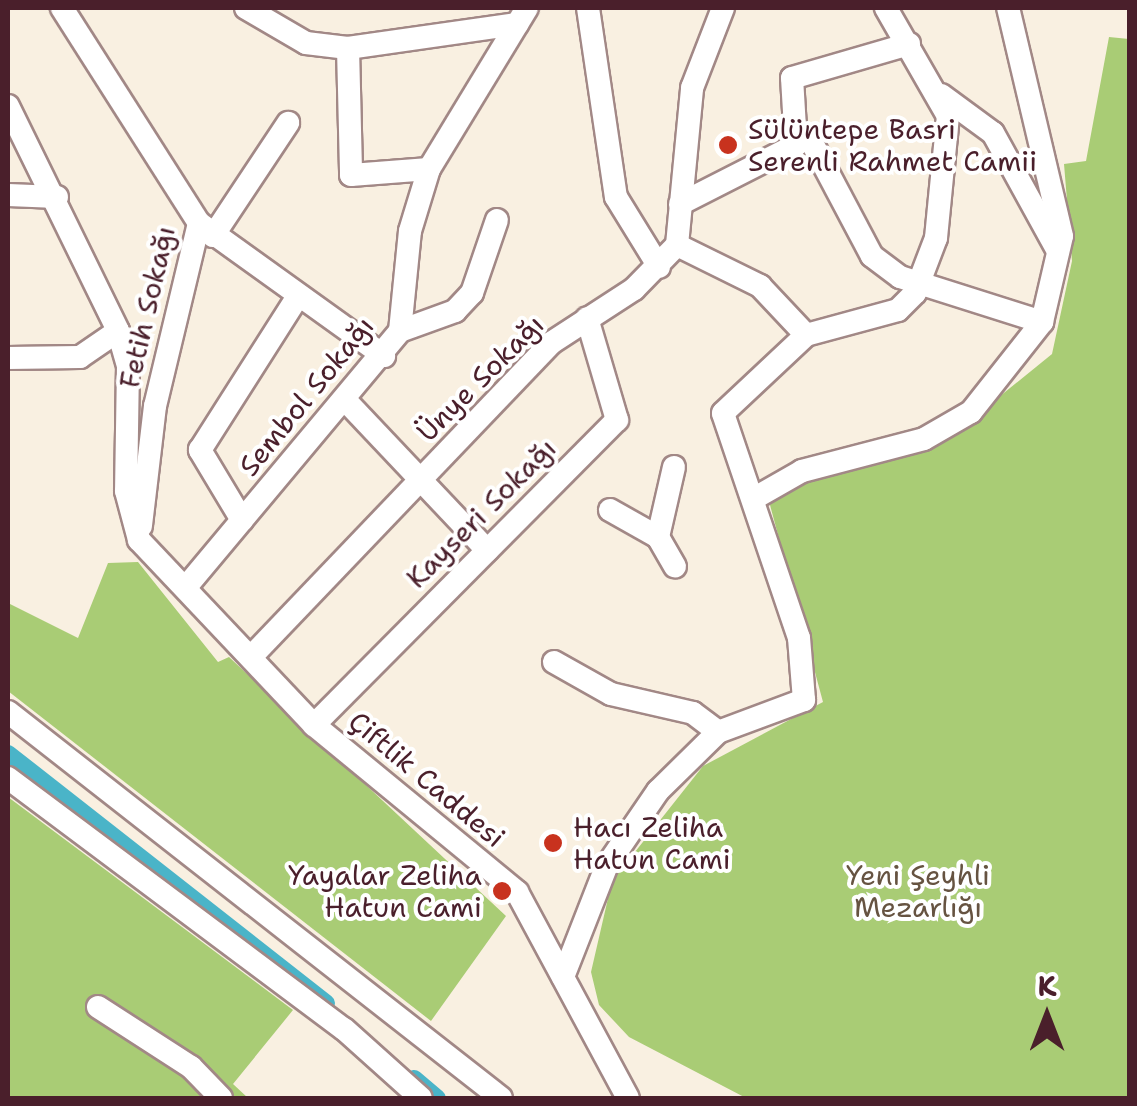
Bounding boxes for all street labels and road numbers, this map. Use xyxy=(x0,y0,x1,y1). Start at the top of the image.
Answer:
street label: Fetih Sokağı xyxy=(112,223,182,391)
street label: Ünye Sokağı xyxy=(410,308,550,448)
street label: Sembol Sokağı xyxy=(232,310,380,482)
street label: Kayseri Sokağı xyxy=(399,431,563,595)
street label: Çiftlik Caddesi xyxy=(342,704,512,854)

